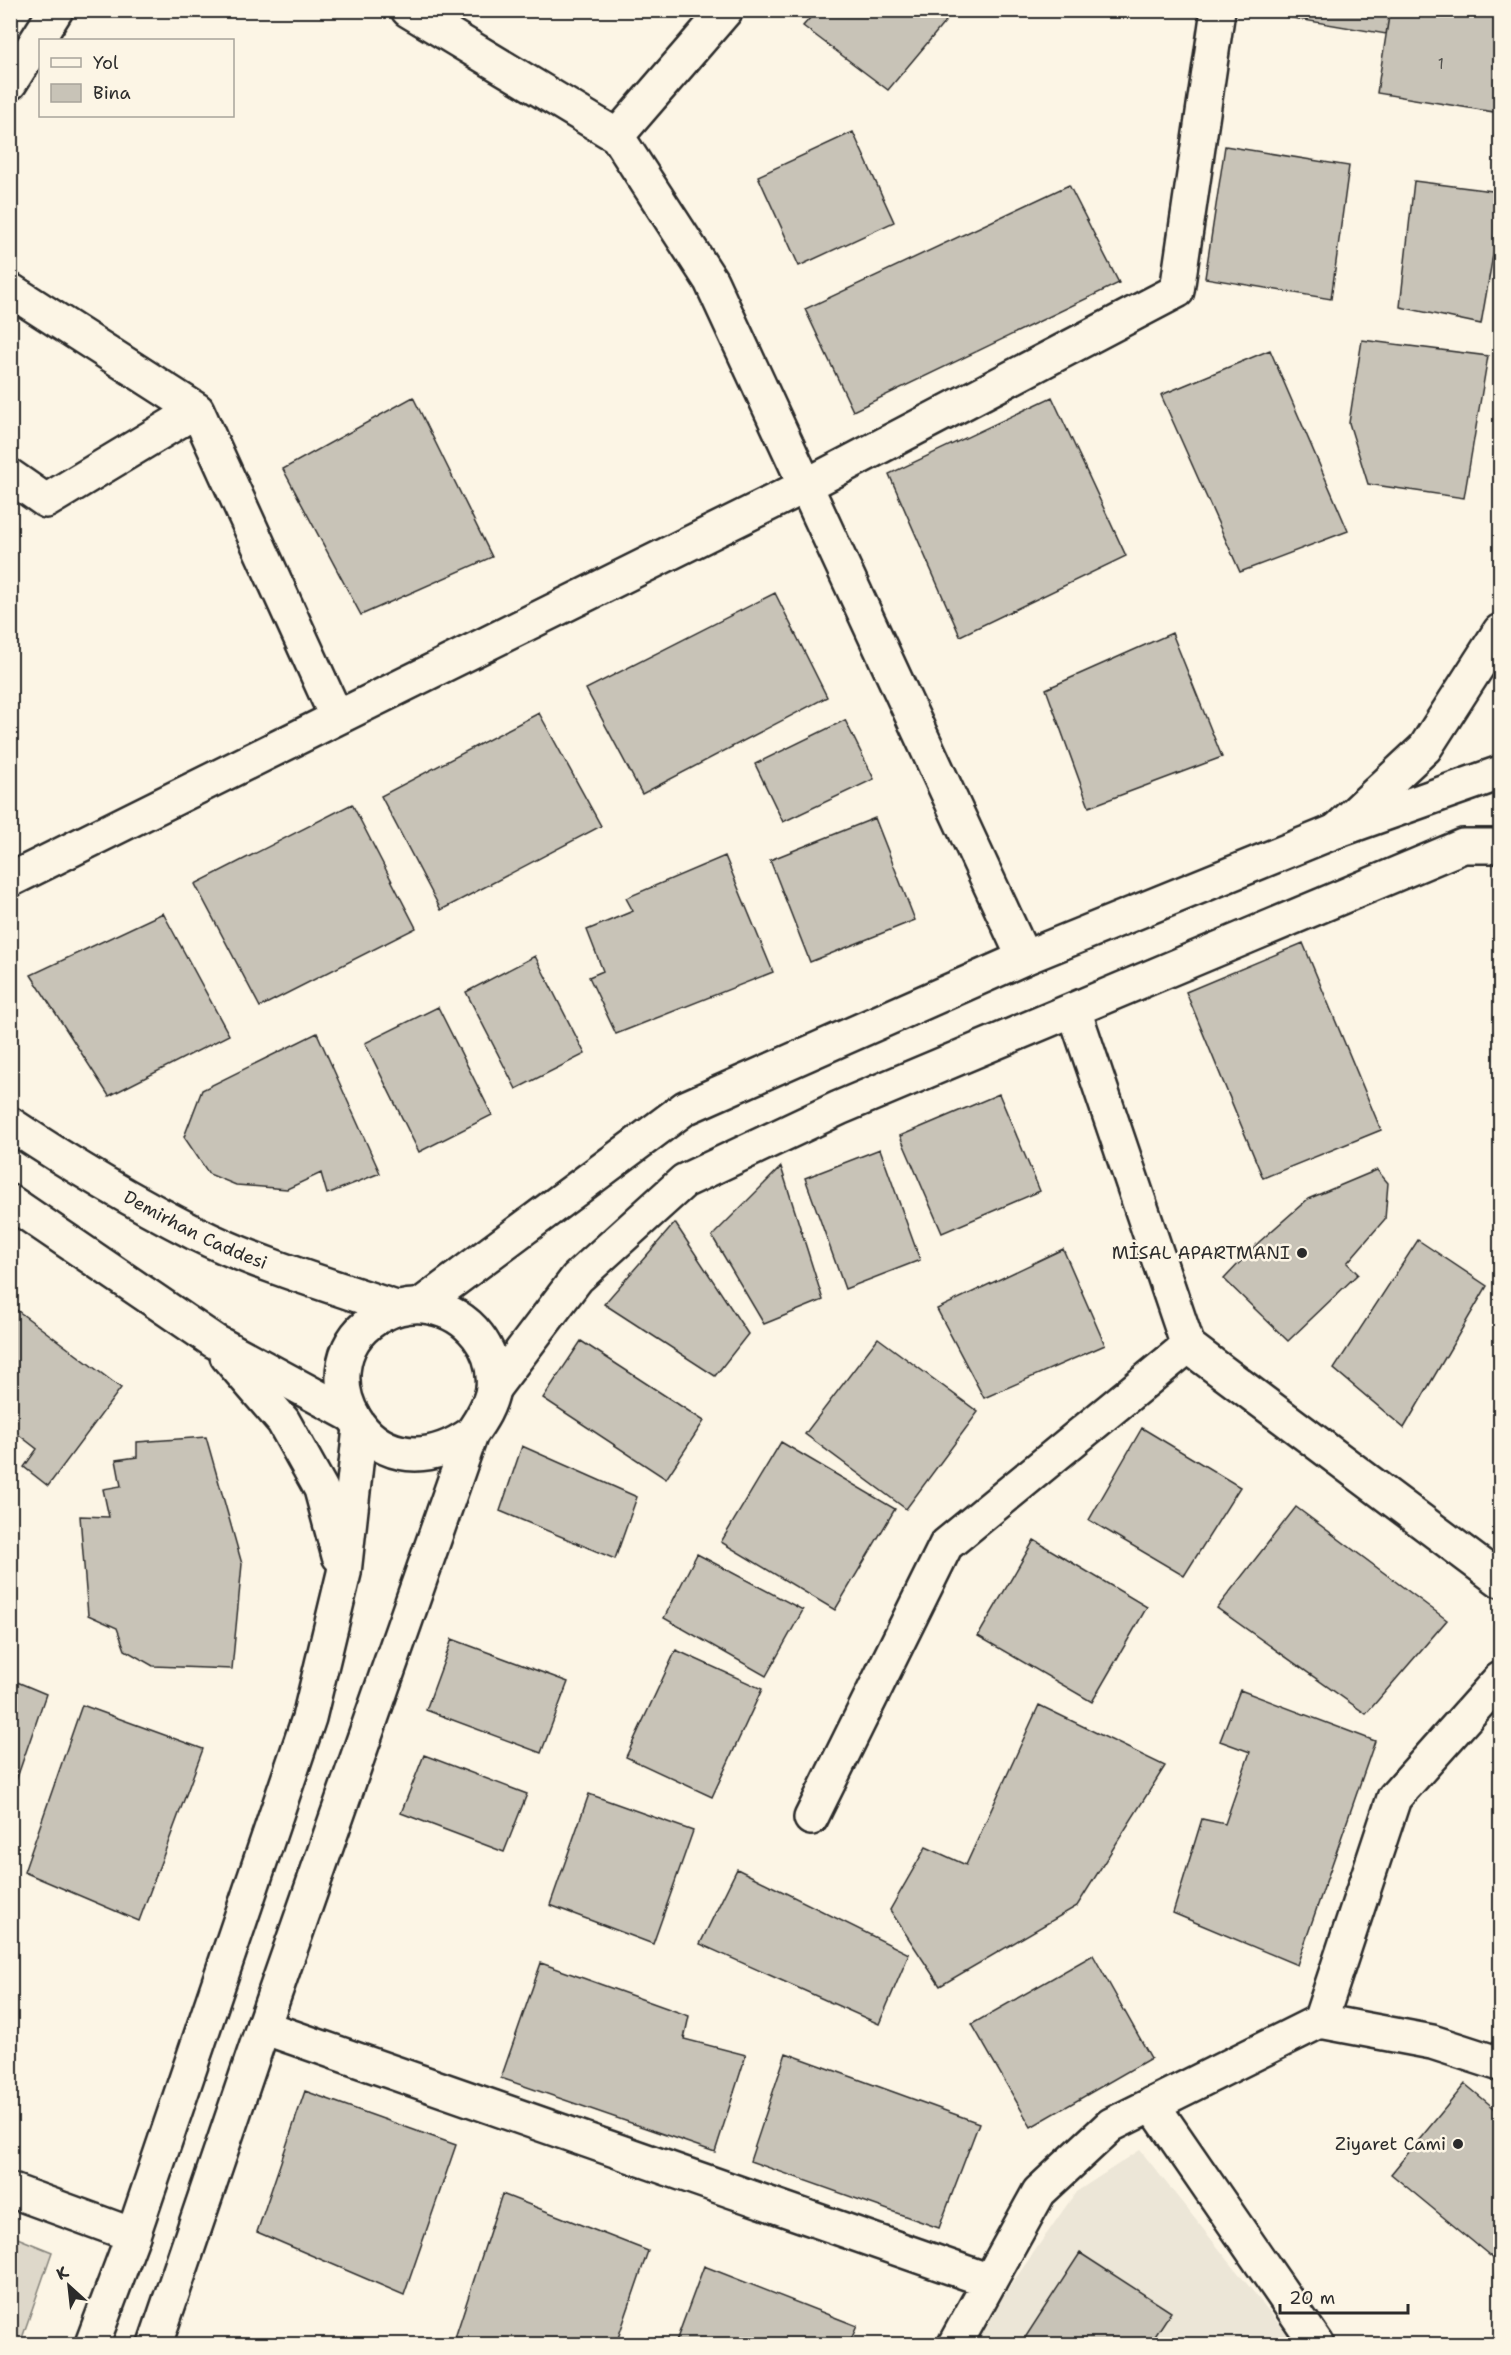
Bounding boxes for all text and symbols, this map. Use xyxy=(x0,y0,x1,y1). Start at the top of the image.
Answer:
legend xyxy=(39,39,234,117)
text: Yol xyxy=(93,51,119,75)
house number: 1 xyxy=(1438,54,1444,74)
text: Bina xyxy=(93,81,131,105)
street label: Demirhan Caddesi xyxy=(119,1185,271,1275)
place label: MİSAL APARTMANI xyxy=(1112,1241,1290,1265)
marker: MİSAL APARTMANI xyxy=(1295,1246,1309,1260)
place label: Ziyaret Cami xyxy=(1335,2132,1446,2156)
marker: Ziyaret Cami xyxy=(1451,2137,1465,2151)
north arrow xyxy=(39,2256,99,2316)
text: K xyxy=(53,2261,72,2285)
scale bar xyxy=(1280,2277,1408,2315)
text: 20 m xyxy=(1289,2286,1335,2310)

